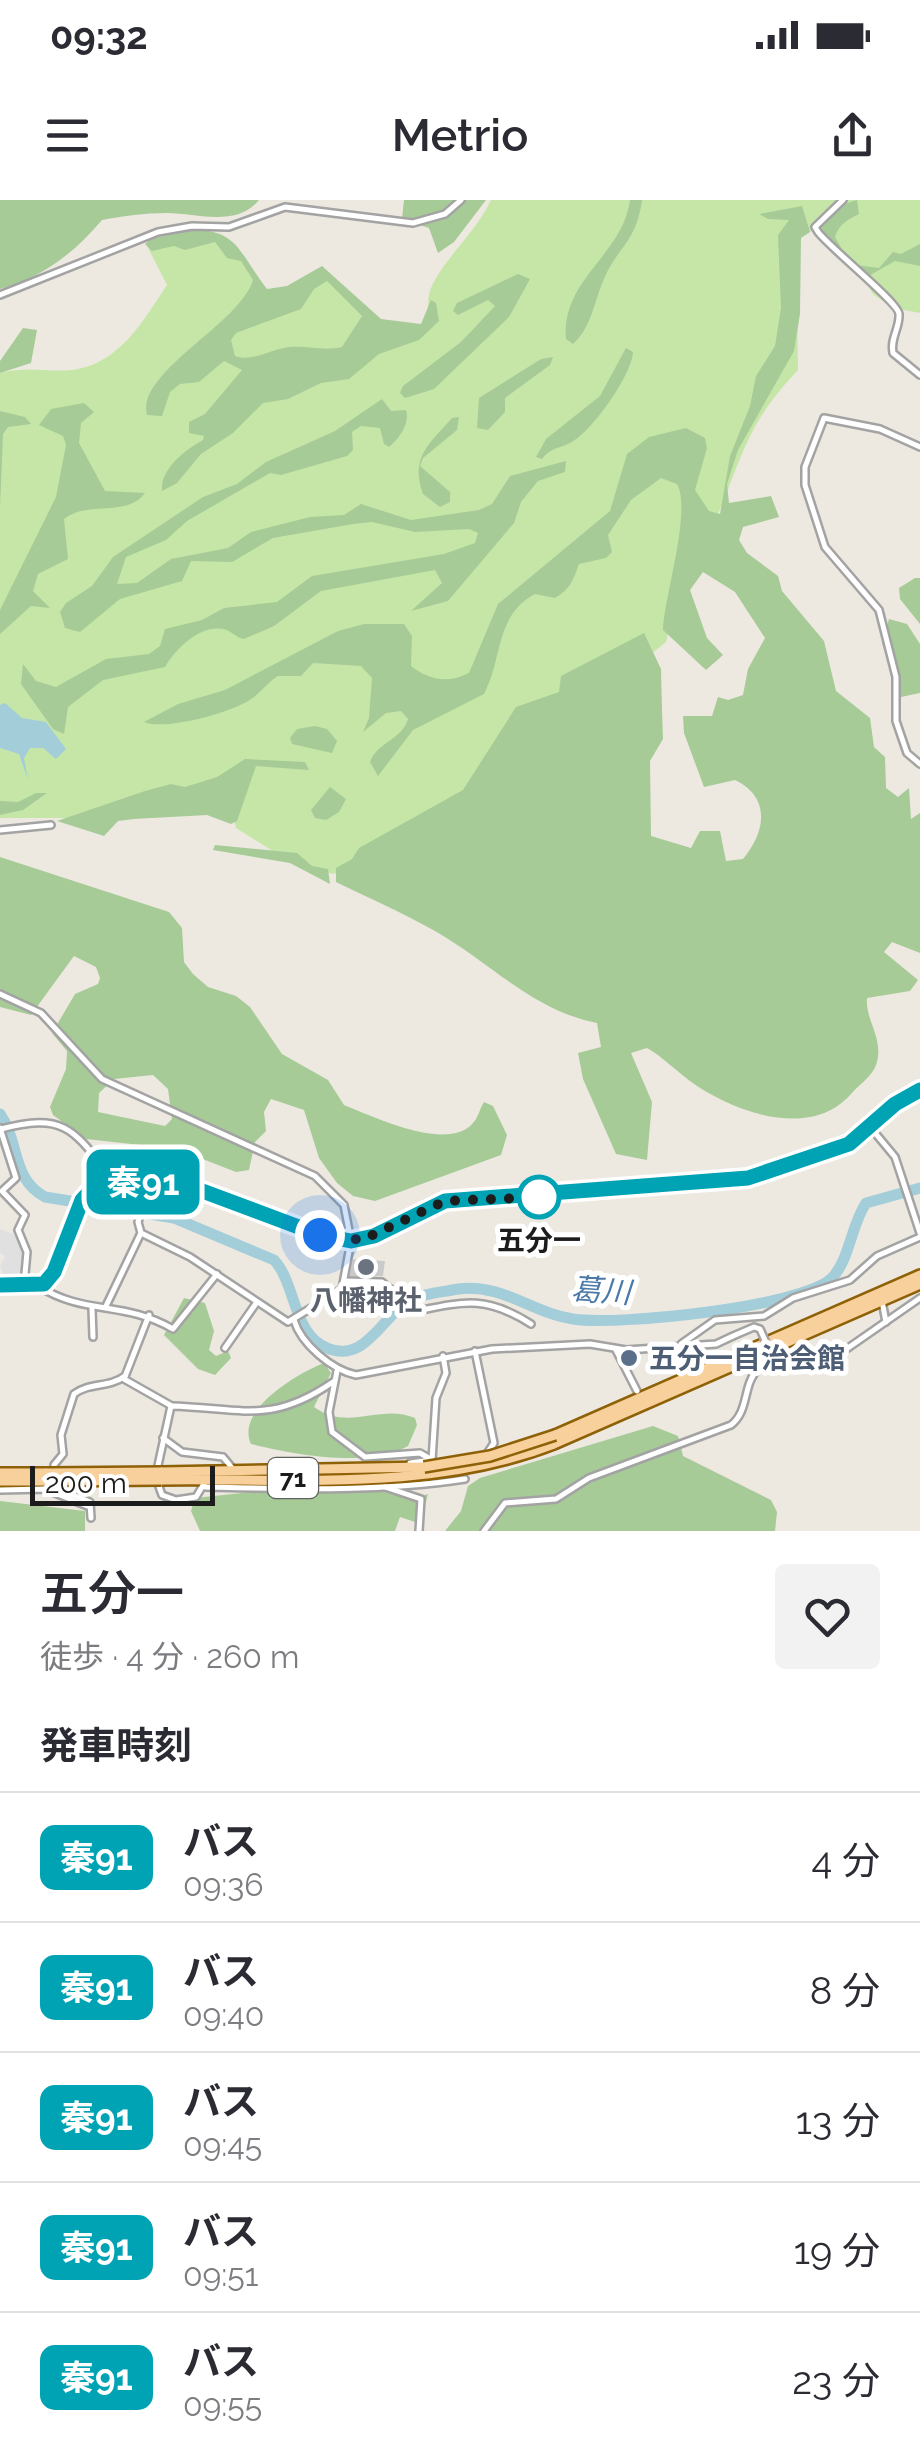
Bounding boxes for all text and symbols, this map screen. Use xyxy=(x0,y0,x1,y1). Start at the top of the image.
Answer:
text: 09:32 xyxy=(50,13,148,58)
icon: menu xyxy=(40,108,95,163)
icon: share xyxy=(825,108,880,163)
text: Metrio xyxy=(392,109,528,162)
line badge: 秦91 xyxy=(86,1150,200,1214)
text: 秦91 xyxy=(107,1162,179,1203)
marker: 五分一 xyxy=(518,1176,560,1218)
your location xyxy=(295,1210,345,1260)
place label: 五分一 xyxy=(497,1224,581,1257)
marker: 八幡神社 xyxy=(355,1256,377,1278)
water label: 葛川 xyxy=(570,1271,635,1310)
place label: 八幡神社 xyxy=(310,1284,422,1317)
place label: 五分一自治会館 xyxy=(649,1342,845,1375)
marker: 五分一自治会館 xyxy=(618,1347,640,1369)
road number: 71 xyxy=(268,1458,318,1498)
scale bar xyxy=(30,1461,215,1506)
text: 200 m xyxy=(45,1467,127,1500)
button: heart xyxy=(775,1564,880,1669)
text: 五分一 xyxy=(40,1565,184,1621)
text: 徒歩 · 4 分 · 260 m xyxy=(40,1638,300,1675)
text: 発車時刻 xyxy=(40,1723,192,1768)
text: バス xyxy=(183,1819,259,1864)
text: 秦91 xyxy=(60,1837,133,1878)
text: 4 分 xyxy=(812,1838,880,1883)
text: 09:36 xyxy=(183,1866,264,1903)
text: バス xyxy=(183,1949,259,1994)
text: 秦91 xyxy=(60,1967,133,2008)
text: 8 分 xyxy=(810,1968,880,2013)
text: 09:40 xyxy=(183,1996,264,2033)
text: バス xyxy=(183,2079,259,2124)
text: 秦91 xyxy=(60,2097,133,2138)
text: 13 分 xyxy=(796,2098,880,2143)
text: 09:45 xyxy=(183,2126,262,2163)
text: バス xyxy=(183,2209,259,2254)
text: 秦91 xyxy=(60,2227,133,2268)
text: 19 分 xyxy=(794,2228,880,2273)
text: 09:51 xyxy=(183,2256,258,2293)
text: バス xyxy=(183,2339,259,2384)
text: 秦91 xyxy=(60,2357,133,2398)
text: 23 分 xyxy=(792,2358,880,2403)
text: 09:55 xyxy=(183,2386,262,2423)

